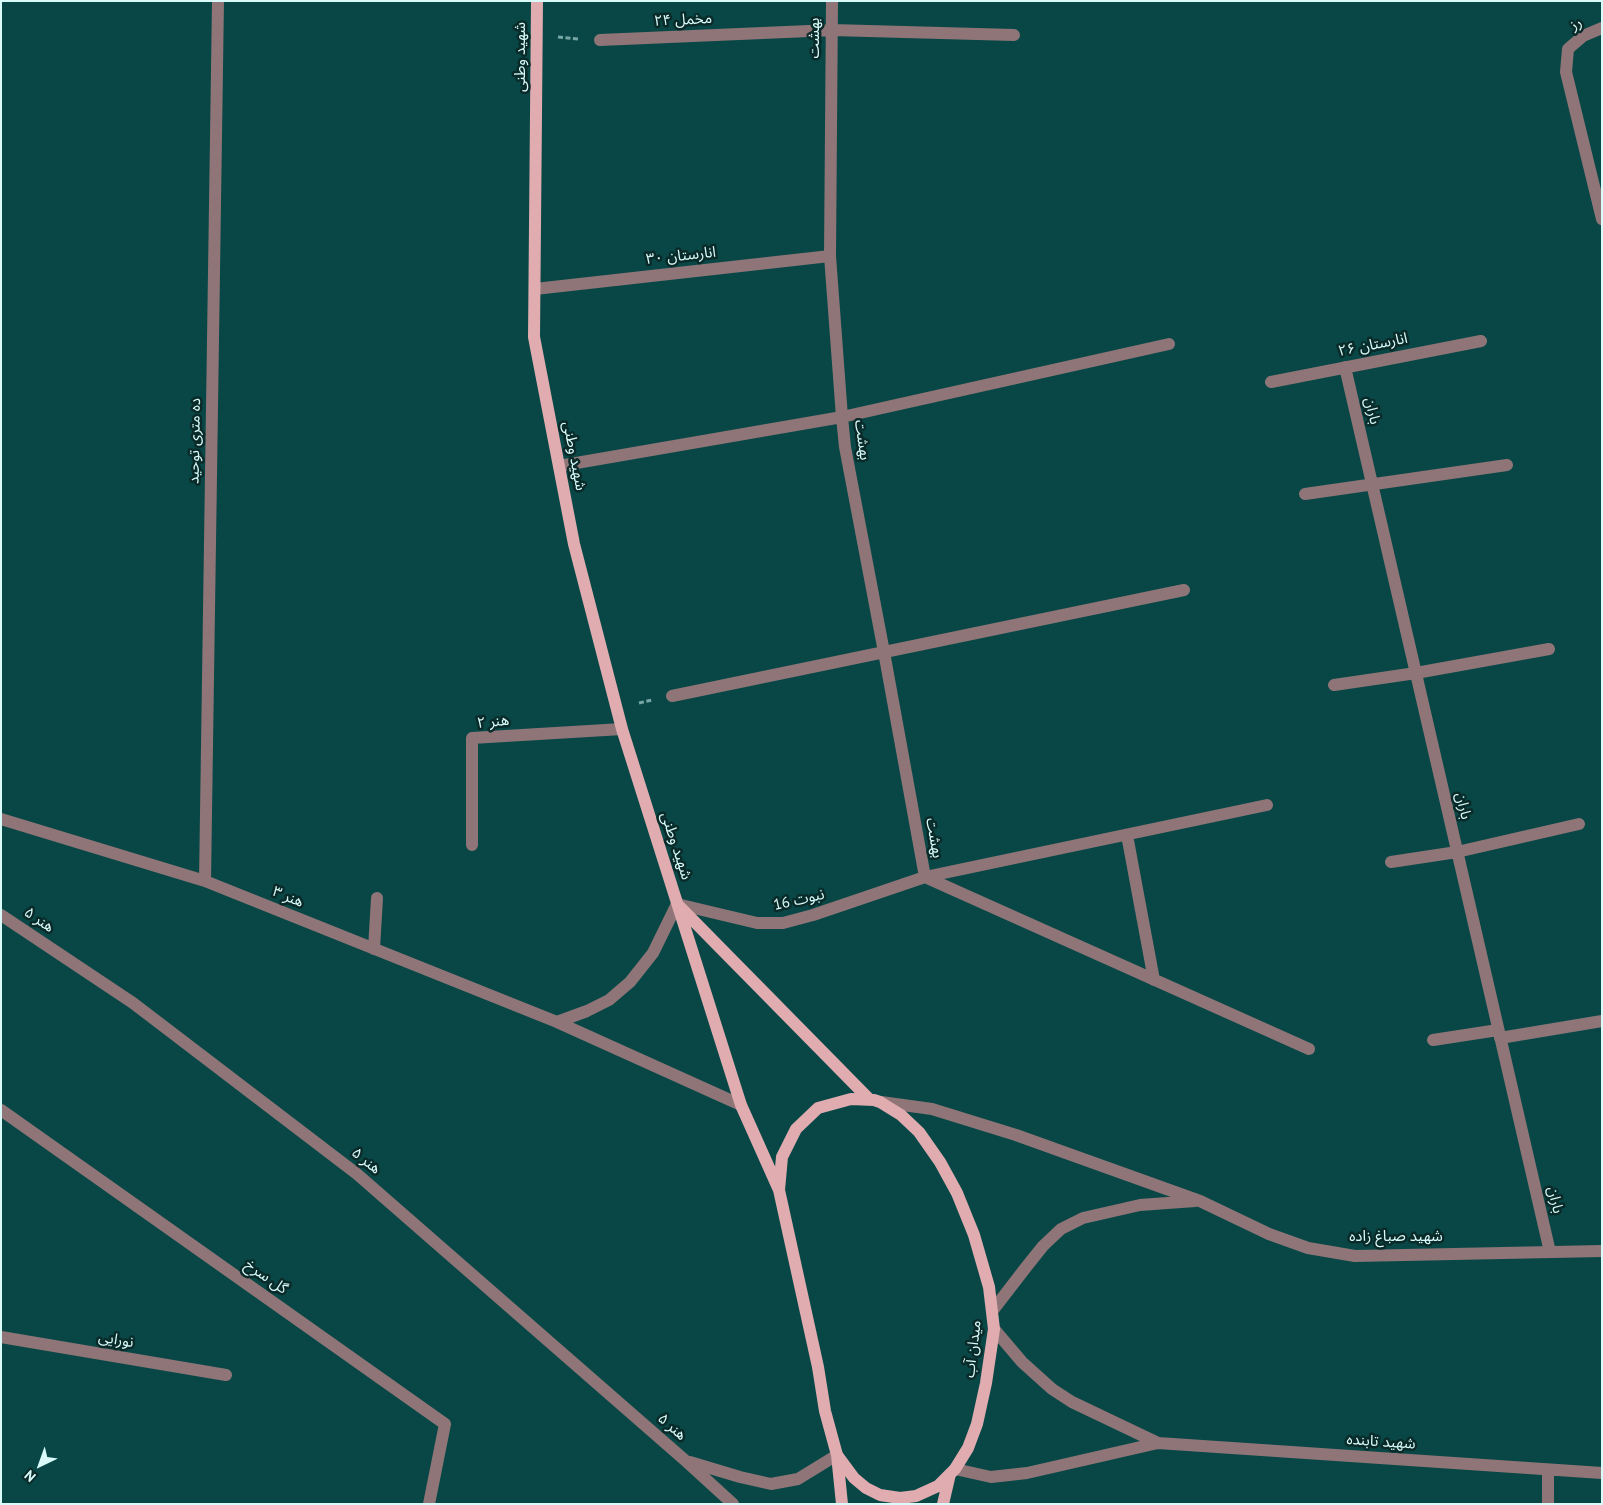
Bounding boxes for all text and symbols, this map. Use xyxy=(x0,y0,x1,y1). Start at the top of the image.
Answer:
street label: مخمل ۲۴ xyxy=(653,9,713,31)
street label: رز xyxy=(1567,13,1585,35)
street label: بهشت xyxy=(806,18,824,58)
street label: شهید وطنی xyxy=(512,22,530,92)
street label: انارستان ۳۰ xyxy=(645,243,717,269)
street label: انارستان ۲۶ xyxy=(1337,329,1409,361)
street label: باران xyxy=(1360,396,1384,426)
street label: ده متری توحید xyxy=(185,398,205,484)
street label: بهشت xyxy=(850,419,874,461)
street label: شهید وطنی xyxy=(558,420,590,492)
street label: هنر ۲ xyxy=(476,711,510,733)
street label: باران xyxy=(1451,791,1475,821)
street label: شهید وطنی xyxy=(657,810,695,882)
street label: بهشت xyxy=(922,816,946,860)
street label: هنر ۳ xyxy=(270,883,306,911)
street label: نبوت 16 xyxy=(772,885,826,915)
street label: هنر ۵ xyxy=(21,904,57,936)
street label: هنر ۵ xyxy=(348,1144,384,1178)
street label: باران xyxy=(1543,1185,1567,1215)
street label: شهید صباغ زاده xyxy=(1349,1228,1443,1246)
street label: گل سرخ xyxy=(241,1256,291,1298)
street label: میدان آب xyxy=(961,1319,985,1379)
street label: نورایی xyxy=(97,1328,135,1352)
street label: هنر ۵ xyxy=(654,1410,690,1444)
street label: شهید تابنده xyxy=(1346,1431,1416,1453)
north arrow xyxy=(15,1440,65,1490)
text: N xyxy=(21,1466,39,1486)

